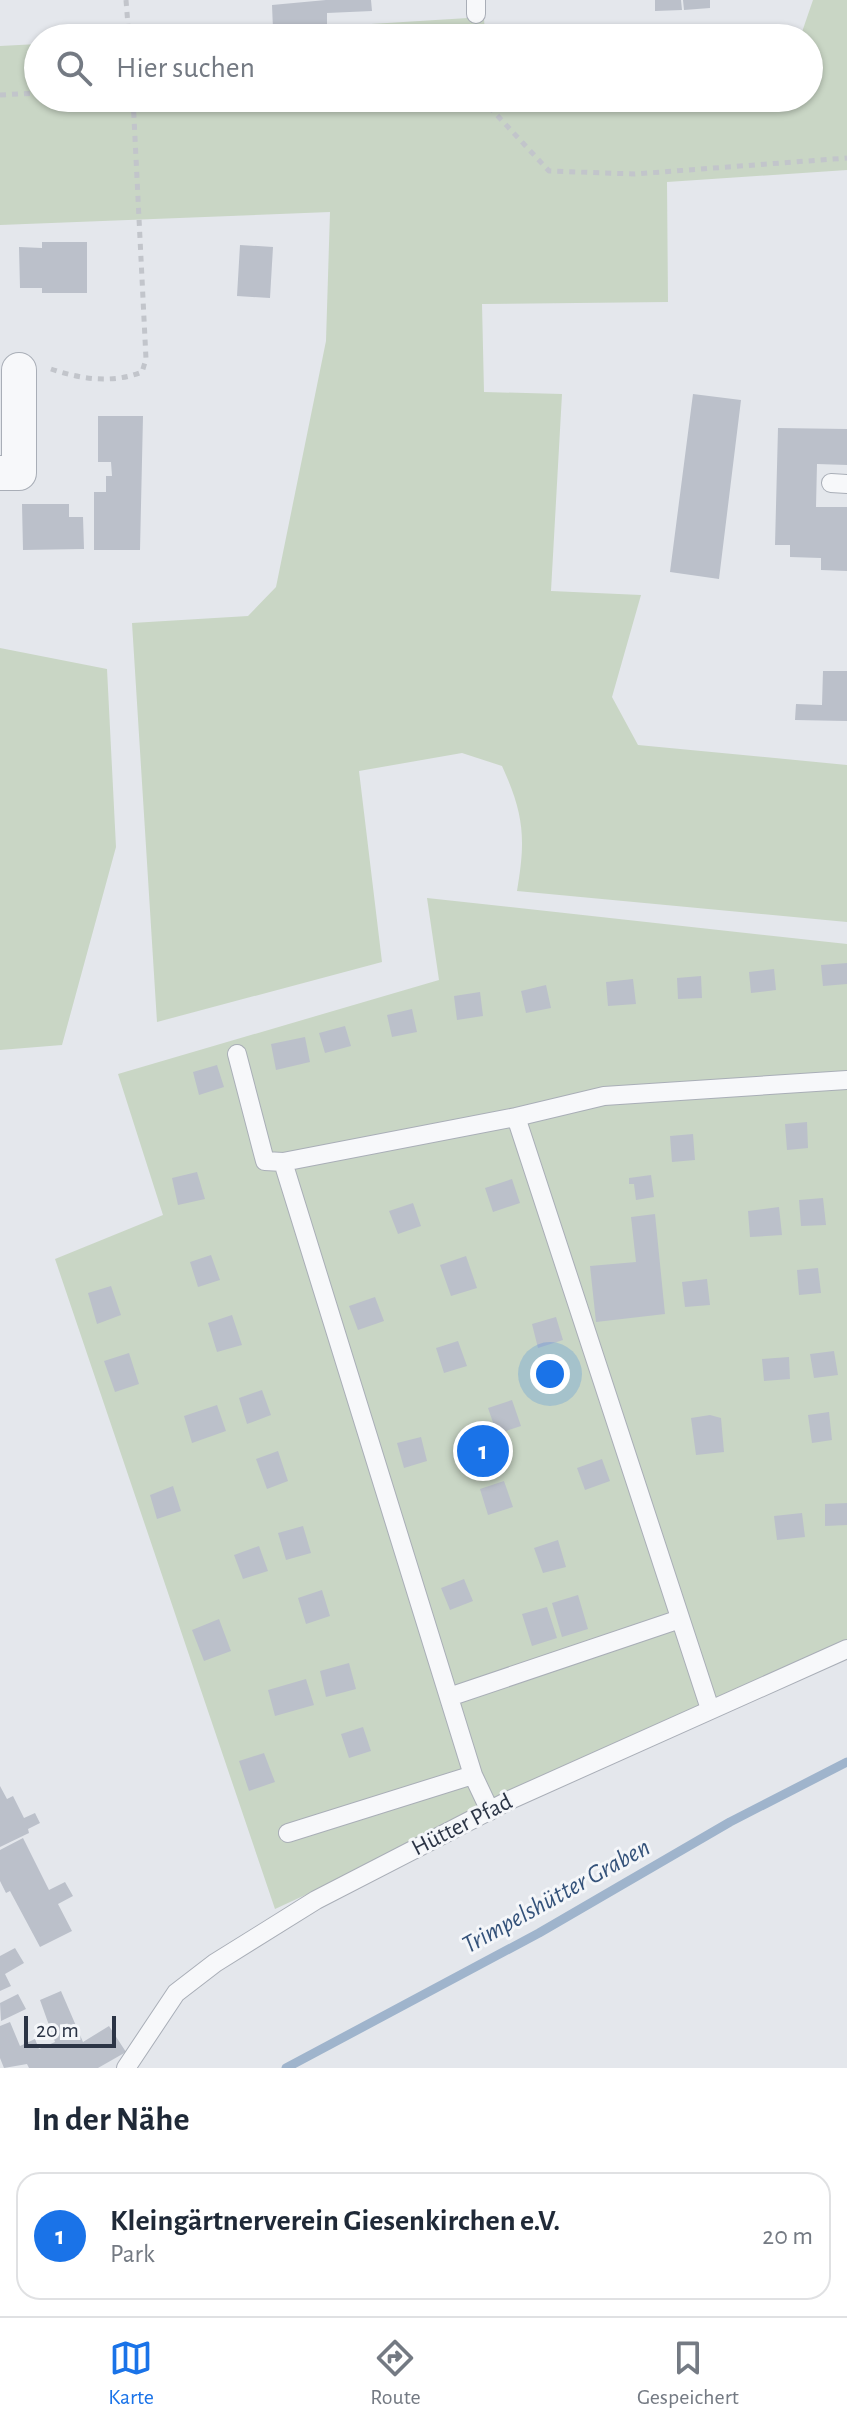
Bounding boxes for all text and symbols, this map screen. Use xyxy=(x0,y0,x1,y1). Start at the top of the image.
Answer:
search box xyxy=(24,24,823,112)
icon: search xyxy=(52,46,96,90)
text: Hier suchen xyxy=(116,53,255,83)
your location xyxy=(530,1354,570,1394)
pin: 1 xyxy=(457,1421,509,1481)
street label: Hütter Pfad xyxy=(408,1790,516,1860)
water label: Trimpelshütter Graben xyxy=(458,1834,654,1958)
scale bar xyxy=(24,2012,116,2048)
text: 20 m xyxy=(36,2019,79,2041)
text: In der Nähe xyxy=(32,2103,189,2137)
text: Kleingärtnerverein Giesenkirchen e.V. xyxy=(110,2206,560,2236)
text: 1 xyxy=(55,2223,65,2249)
text: 20 m xyxy=(762,2223,813,2249)
text: Park xyxy=(110,2241,155,2267)
tab: Karte xyxy=(108,2336,154,2410)
tab: Route xyxy=(370,2336,421,2410)
tab: Gespeichert xyxy=(637,2336,739,2410)

